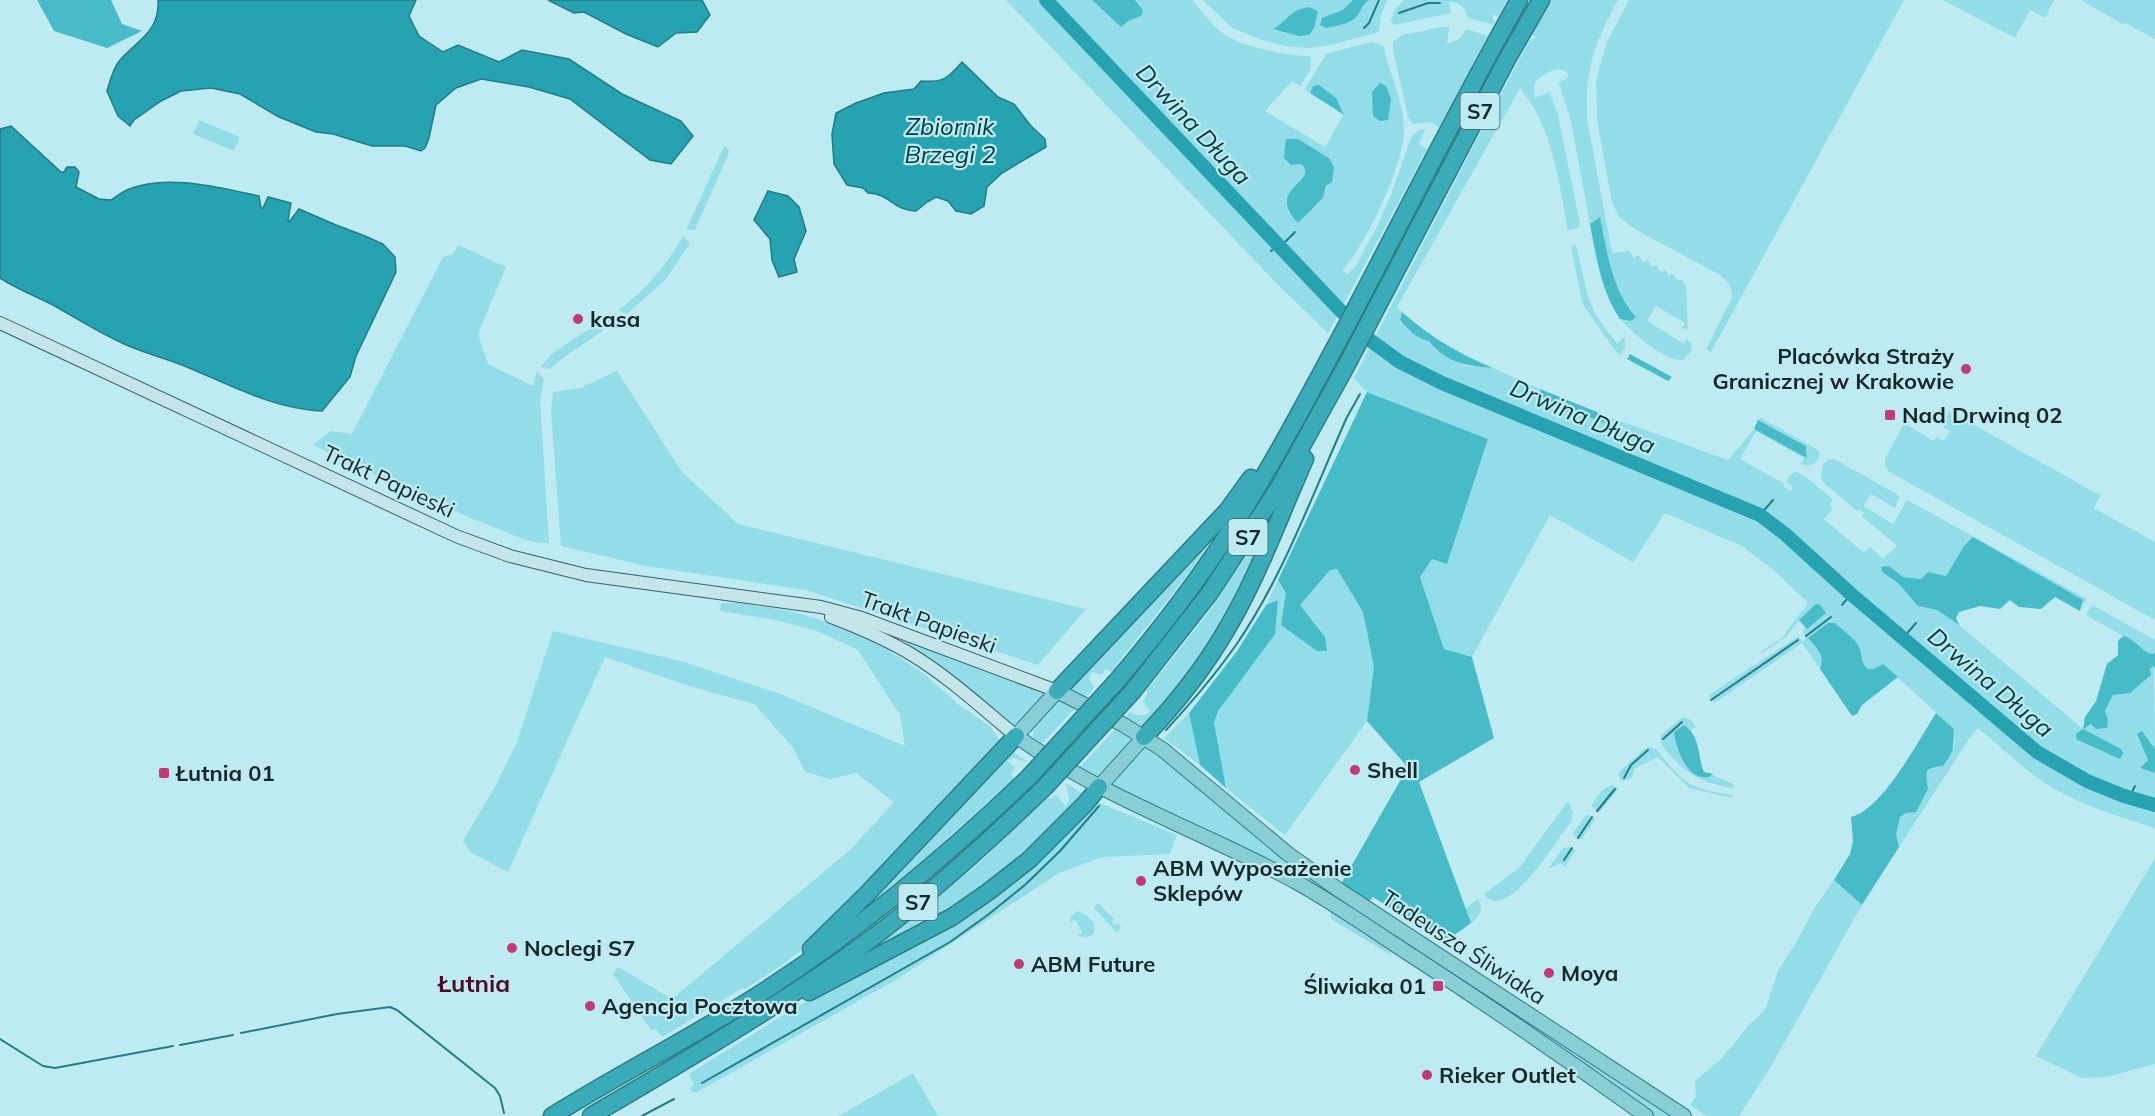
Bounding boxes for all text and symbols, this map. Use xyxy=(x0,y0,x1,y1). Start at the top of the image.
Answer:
water label: Drwina Długa xyxy=(1130,57,1258,191)
road number: S7 xyxy=(1460,93,1500,129)
water label: Zbiornik Brzegi 2 xyxy=(904,111,996,169)
place label: kasa xyxy=(590,305,640,333)
marker: kasa xyxy=(571,312,585,326)
place label: Placówka Straży Granicznej w Krakowie xyxy=(1713,342,1954,395)
marker: Placówka Straży Granicznej w Krakowie xyxy=(1959,362,1973,376)
water label: Drwina Długa xyxy=(1506,372,1660,460)
place label: Nad Drwiną 02 xyxy=(1902,401,2063,429)
marker: Nad Drwiną 02 xyxy=(1883,408,1897,422)
street label: Trakt Papieski xyxy=(319,438,459,524)
road number: S7 xyxy=(1228,519,1268,555)
street label: Trakt Papieski xyxy=(857,585,1001,659)
water label: Drwina Długa xyxy=(1922,621,2060,743)
place label: Shell xyxy=(1367,756,1418,784)
place label: Łutnia 01 xyxy=(175,759,275,787)
marker: Shell xyxy=(1348,763,1362,777)
marker: Łutnia 01 xyxy=(157,766,171,780)
place label: ABM Wyposażenie Sklepów xyxy=(1153,854,1352,907)
marker: ABM Wyposażenie Sklepów xyxy=(1134,874,1148,888)
road number: S7 xyxy=(898,884,938,920)
street label: Tadeusza Śliwiaka xyxy=(1377,884,1551,1010)
place label: Noclegi S7 xyxy=(524,934,635,962)
marker: Noclegi S7 xyxy=(505,941,519,955)
place label: ABM Future xyxy=(1031,950,1155,978)
marker: ABM Future xyxy=(1012,957,1026,971)
place label: Moya xyxy=(1561,959,1618,987)
marker: Moya xyxy=(1542,966,1556,980)
district label: Łutnia xyxy=(437,968,510,998)
place label: Śliwiaka 01 xyxy=(1303,972,1426,1000)
marker: Śliwiaka 01 xyxy=(1431,979,1445,993)
place label: Agencja Pocztowa xyxy=(602,992,798,1020)
marker: Agencja Pocztowa xyxy=(583,999,597,1013)
place label: Rieker Outlet xyxy=(1439,1061,1576,1089)
marker: Rieker Outlet xyxy=(1420,1068,1434,1082)

